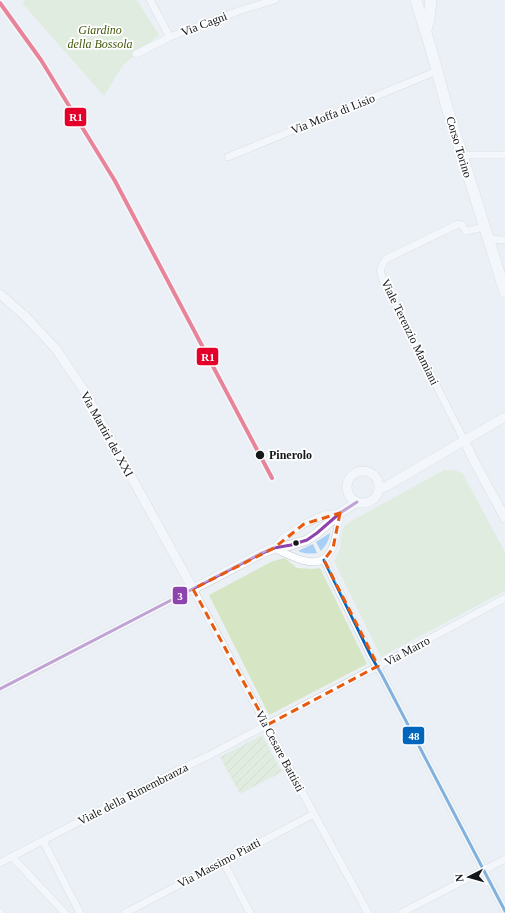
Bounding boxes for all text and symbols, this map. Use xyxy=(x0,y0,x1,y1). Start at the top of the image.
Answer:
street label: Via Cagni xyxy=(179,9,230,39)
park label: Giardino della Bossola xyxy=(68,23,133,51)
street label: Via Moffa di Lisio xyxy=(289,91,377,137)
line badge: R1 xyxy=(64,107,87,127)
text: R1 xyxy=(69,111,83,123)
street label: Corso Torino xyxy=(443,115,475,179)
street label: Viale Terenzio Mamiani xyxy=(378,277,442,388)
line badge: R1 xyxy=(196,347,219,366)
text: R1 xyxy=(201,351,215,363)
street label: Via Martiri del XXI xyxy=(78,389,136,479)
place label: Pinerolo xyxy=(269,448,312,462)
marker: Pinerolo xyxy=(254,449,266,461)
unlabelled marker xyxy=(291,538,301,548)
line badge: 3 xyxy=(172,586,188,605)
text: 3 xyxy=(177,590,183,602)
street label: Via Marro xyxy=(382,633,432,669)
street label: Via Cesare Battisti xyxy=(253,708,308,795)
line badge: 48 xyxy=(402,726,425,745)
text: 48 xyxy=(409,730,420,742)
street label: Viale della Rimembranza xyxy=(76,760,191,828)
street label: Via Massimo Piatti xyxy=(175,835,263,891)
north arrow xyxy=(449,857,489,897)
text: N xyxy=(453,873,465,883)

